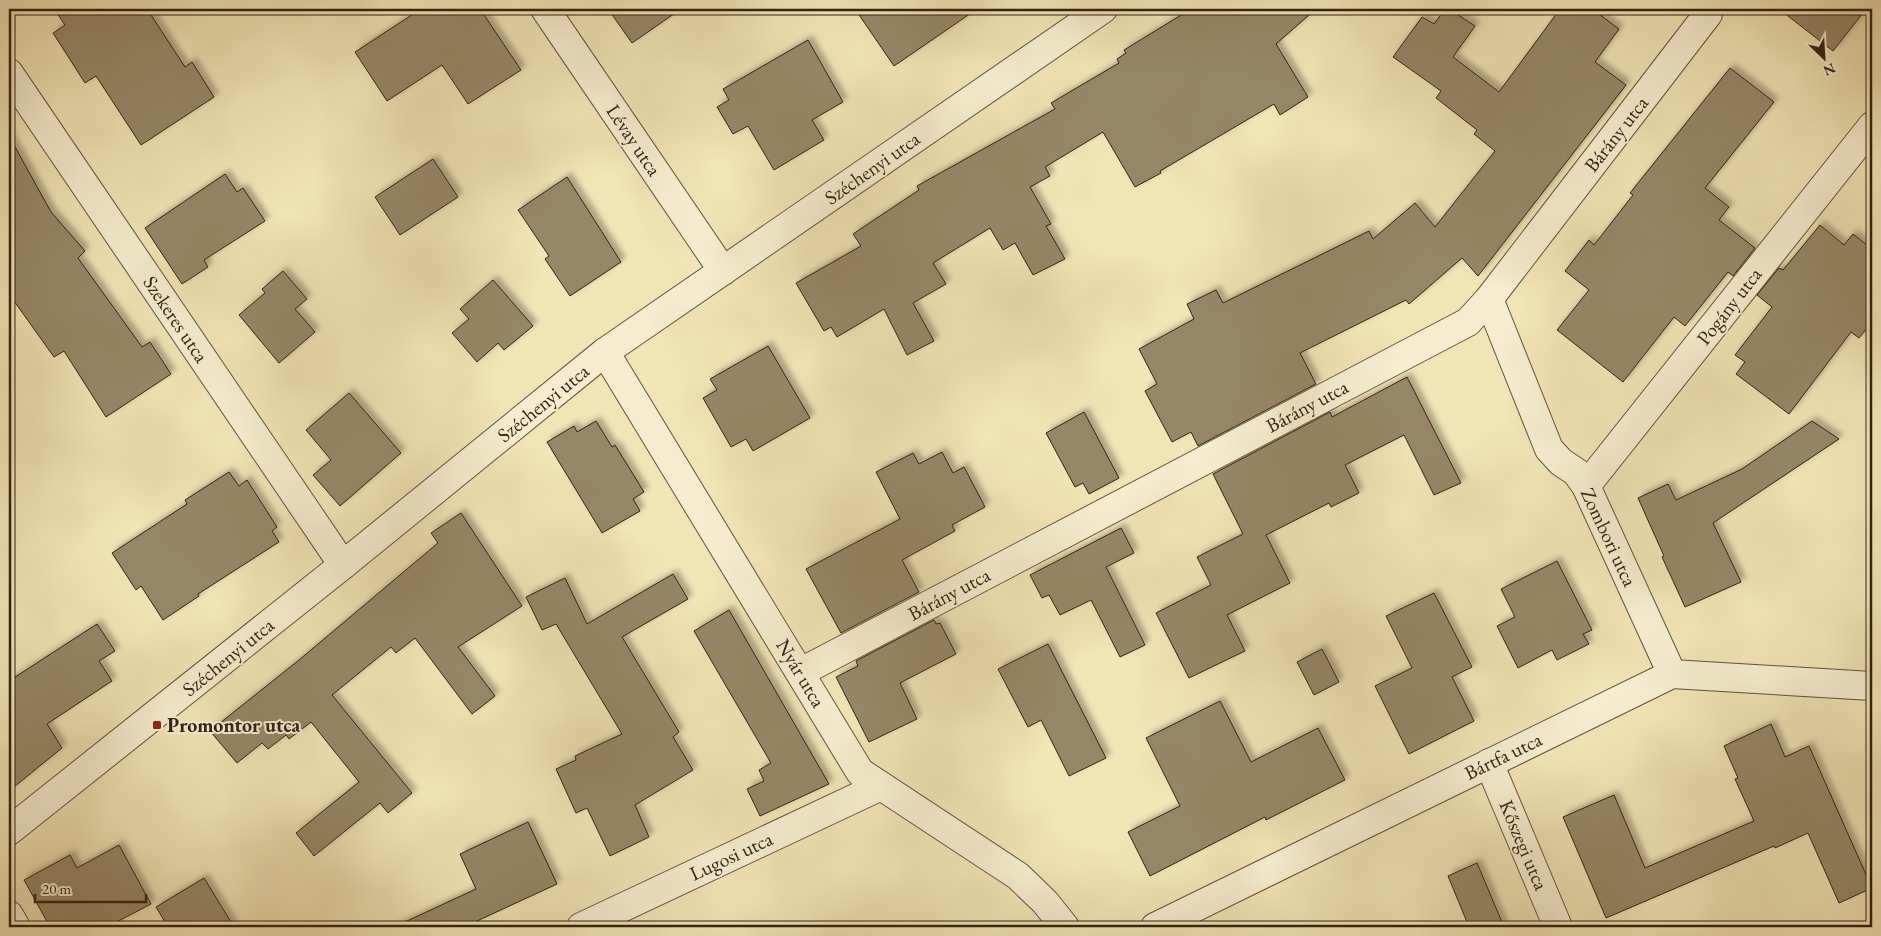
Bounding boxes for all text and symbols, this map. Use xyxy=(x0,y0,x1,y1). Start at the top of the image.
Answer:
north arrow xyxy=(1798,32,1848,82)
text: N xyxy=(1820,59,1838,81)
street label: Bárány utca xyxy=(1578,91,1654,177)
street label: Lévay utca xyxy=(601,99,667,181)
street label: Széchenyi utca xyxy=(819,126,925,210)
street label: Pogány utca xyxy=(1691,262,1768,350)
street label: Szekeres utca xyxy=(137,271,215,367)
street label: Széchenyi utca xyxy=(492,358,594,448)
street label: Bárány utca xyxy=(1261,373,1353,438)
street label: Zombori utca xyxy=(1575,483,1643,591)
street label: Bárány utca xyxy=(903,561,995,626)
street label: Széchenyi utca xyxy=(177,612,279,702)
street label: Nyár utca xyxy=(770,634,832,712)
place label: Promontor utca xyxy=(167,712,300,738)
marker: Promontor utca xyxy=(151,719,163,731)
street label: Bártfa utca xyxy=(1460,726,1546,786)
street label: Kőszegi utca xyxy=(1493,796,1555,894)
street label: Lugosi utca xyxy=(685,825,777,887)
scale bar xyxy=(35,871,146,903)
text: 20 m xyxy=(42,879,71,898)

